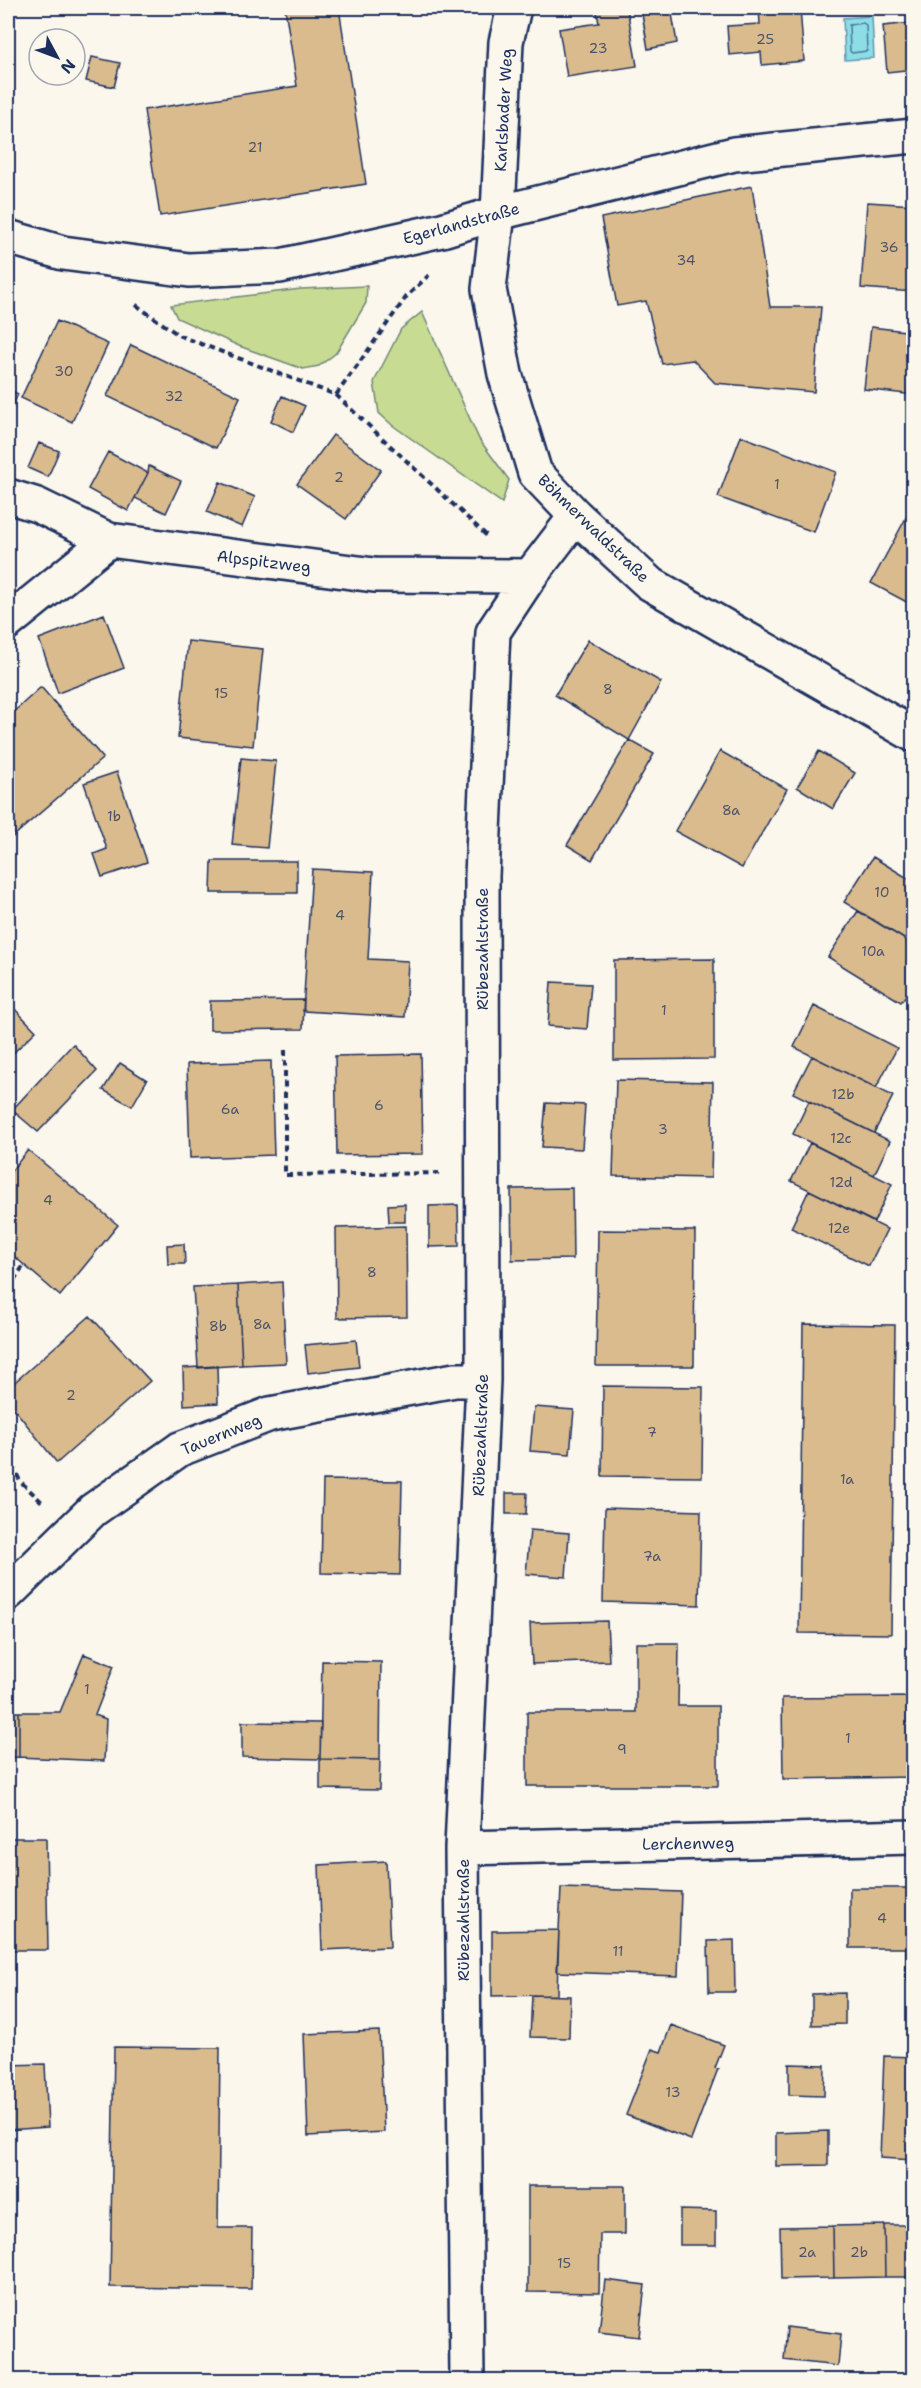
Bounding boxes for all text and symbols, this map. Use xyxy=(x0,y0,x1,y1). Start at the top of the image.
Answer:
north arrow xyxy=(27,27,87,87)
house number: 25 xyxy=(756,30,774,48)
house number: 23 xyxy=(589,39,607,57)
street label: Karlsbader Weg xyxy=(490,48,517,172)
text: N xyxy=(56,55,80,78)
house number: 21 xyxy=(248,138,262,156)
street label: Egerlandstraße xyxy=(400,198,522,249)
house number: 36 xyxy=(879,238,899,256)
house number: 34 xyxy=(676,251,696,269)
house number: 30 xyxy=(54,362,74,380)
house number: 32 xyxy=(165,387,183,405)
house number: 2 xyxy=(334,468,344,486)
street label: Böhmerwaldstraße xyxy=(533,470,654,587)
house number: 1 xyxy=(774,475,780,493)
street label: Alpspitzweg xyxy=(216,545,312,578)
house number: 8 xyxy=(603,680,613,698)
house number: 15 xyxy=(214,684,228,702)
house number: 8a xyxy=(722,801,740,819)
house number: 1b xyxy=(107,807,121,825)
house number: 10 xyxy=(874,883,890,901)
street label: Rübezahlstraße xyxy=(472,888,493,1010)
house number: 4 xyxy=(335,906,345,924)
house number: 10a xyxy=(861,942,885,960)
house number: 1 xyxy=(661,1001,667,1019)
house number: 12b xyxy=(831,1085,855,1103)
house number: 6 xyxy=(374,1096,384,1114)
house number: 6a xyxy=(221,1100,239,1118)
house number: 3 xyxy=(658,1120,668,1138)
house number: 12c xyxy=(830,1129,852,1147)
house number: 12d xyxy=(829,1173,853,1191)
house number: 4 xyxy=(43,1191,53,1209)
house number: 12e xyxy=(828,1219,850,1237)
house number: 8 xyxy=(367,1263,377,1281)
house number: 8a xyxy=(253,1315,271,1333)
house number: 8b xyxy=(209,1317,227,1335)
street label: Rübezahlstraße xyxy=(468,1373,493,1497)
house number: 2 xyxy=(66,1386,76,1404)
street label: Tauernweg xyxy=(178,1409,264,1460)
house number: 7 xyxy=(647,1423,657,1441)
house number: 1a xyxy=(840,1470,854,1488)
house number: 7a xyxy=(643,1547,661,1565)
house number: 1 xyxy=(84,1680,90,1698)
house number: 1 xyxy=(845,1729,851,1747)
house number: 9 xyxy=(617,1740,627,1758)
street label: Lerchenweg xyxy=(642,1832,735,1855)
street label: Rübezahlstraße xyxy=(453,1859,474,1981)
house number: 4 xyxy=(877,1909,887,1927)
house number: 11 xyxy=(612,1942,624,1960)
house number: 13 xyxy=(666,2083,680,2101)
house number: 2a xyxy=(798,2243,816,2261)
house number: 2b xyxy=(850,2243,868,2261)
house number: 15 xyxy=(557,2254,571,2272)

